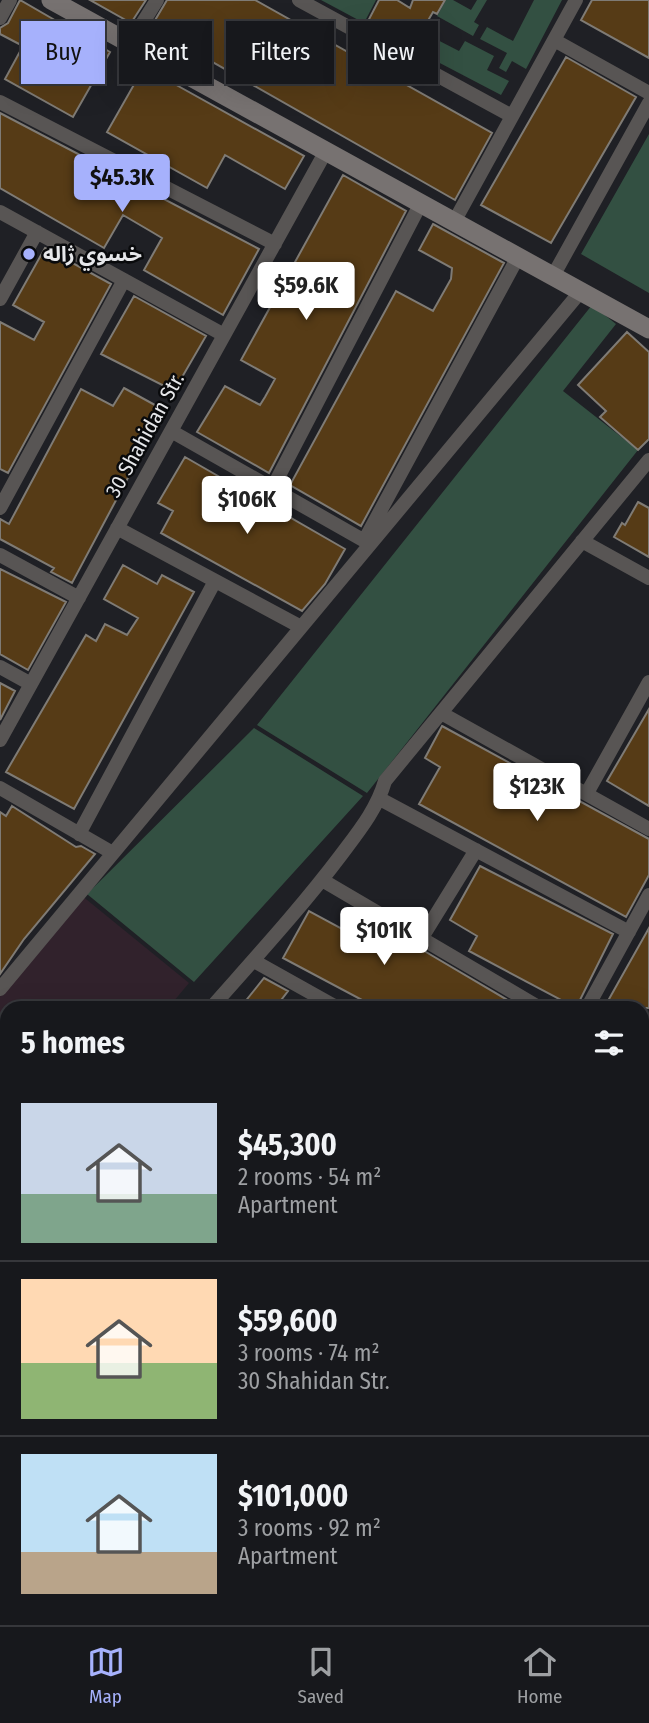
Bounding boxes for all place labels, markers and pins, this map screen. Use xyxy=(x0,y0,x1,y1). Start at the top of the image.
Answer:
pin: $45.3K xyxy=(65,154,179,214)
place label: خسوي ژاله xyxy=(43,241,142,271)
marker: خسوي ژاله xyxy=(21,246,37,262)
pin: $59.6K xyxy=(249,262,363,322)
pin: $106K xyxy=(198,476,296,536)
pin: $123K xyxy=(488,764,586,823)
pin: $101K xyxy=(335,908,433,967)

